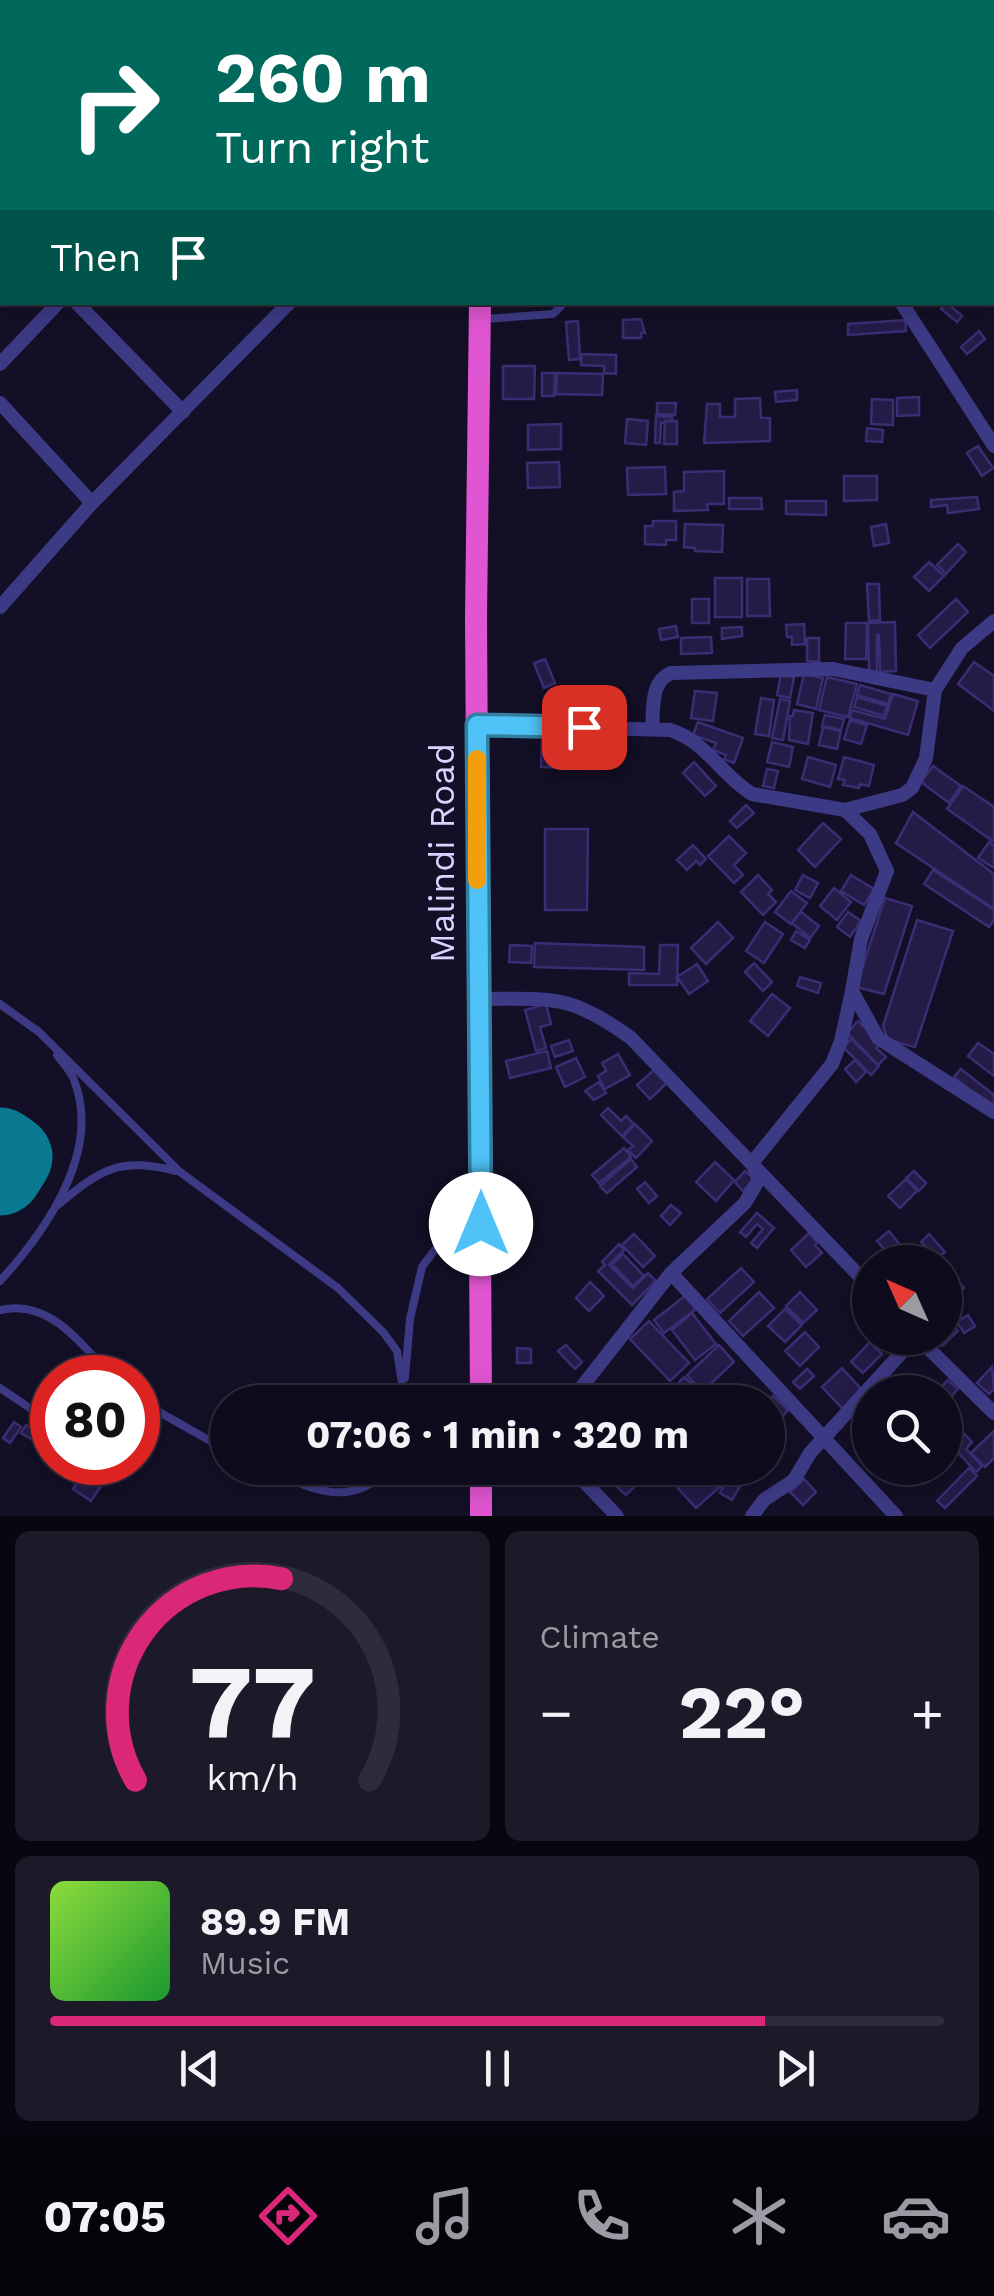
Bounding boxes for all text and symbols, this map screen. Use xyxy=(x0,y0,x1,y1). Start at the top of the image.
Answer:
text: 260 m xyxy=(215,37,431,119)
icon: right xyxy=(50,40,180,170)
text: Turn right xyxy=(215,121,429,174)
icon: arrive xyxy=(161,230,216,285)
text: Then xyxy=(50,236,141,280)
pin xyxy=(542,685,627,770)
icon: arrive xyxy=(557,700,612,755)
street label: Malindi Road xyxy=(421,743,463,963)
position arrow xyxy=(429,1172,533,1276)
north arrow xyxy=(852,1245,962,1355)
map controls xyxy=(852,1245,962,1485)
speed limit sign: 80 xyxy=(30,1355,160,1485)
button: search xyxy=(852,1375,962,1485)
text: 07:06 · 1 min · 320 m xyxy=(306,1413,689,1457)
text: Climate xyxy=(540,1618,660,1656)
text: 77 xyxy=(189,1641,315,1763)
text: 22° xyxy=(678,1668,805,1756)
text: − xyxy=(540,1681,573,1745)
text: + xyxy=(911,1681,944,1745)
text: km/h xyxy=(206,1757,298,1799)
text: 89.9 FM xyxy=(200,1900,350,1944)
text: Music xyxy=(200,1944,290,1982)
icon: previous xyxy=(172,2041,227,2096)
icon: pause xyxy=(470,2041,525,2096)
icon: next xyxy=(768,2041,823,2096)
icon: directions xyxy=(253,2181,323,2251)
icon: music xyxy=(410,2181,480,2251)
icon: phone xyxy=(567,2181,637,2251)
icon: climate xyxy=(724,2181,794,2251)
icon: car xyxy=(881,2181,951,2251)
text: 07:05 xyxy=(43,2190,166,2243)

